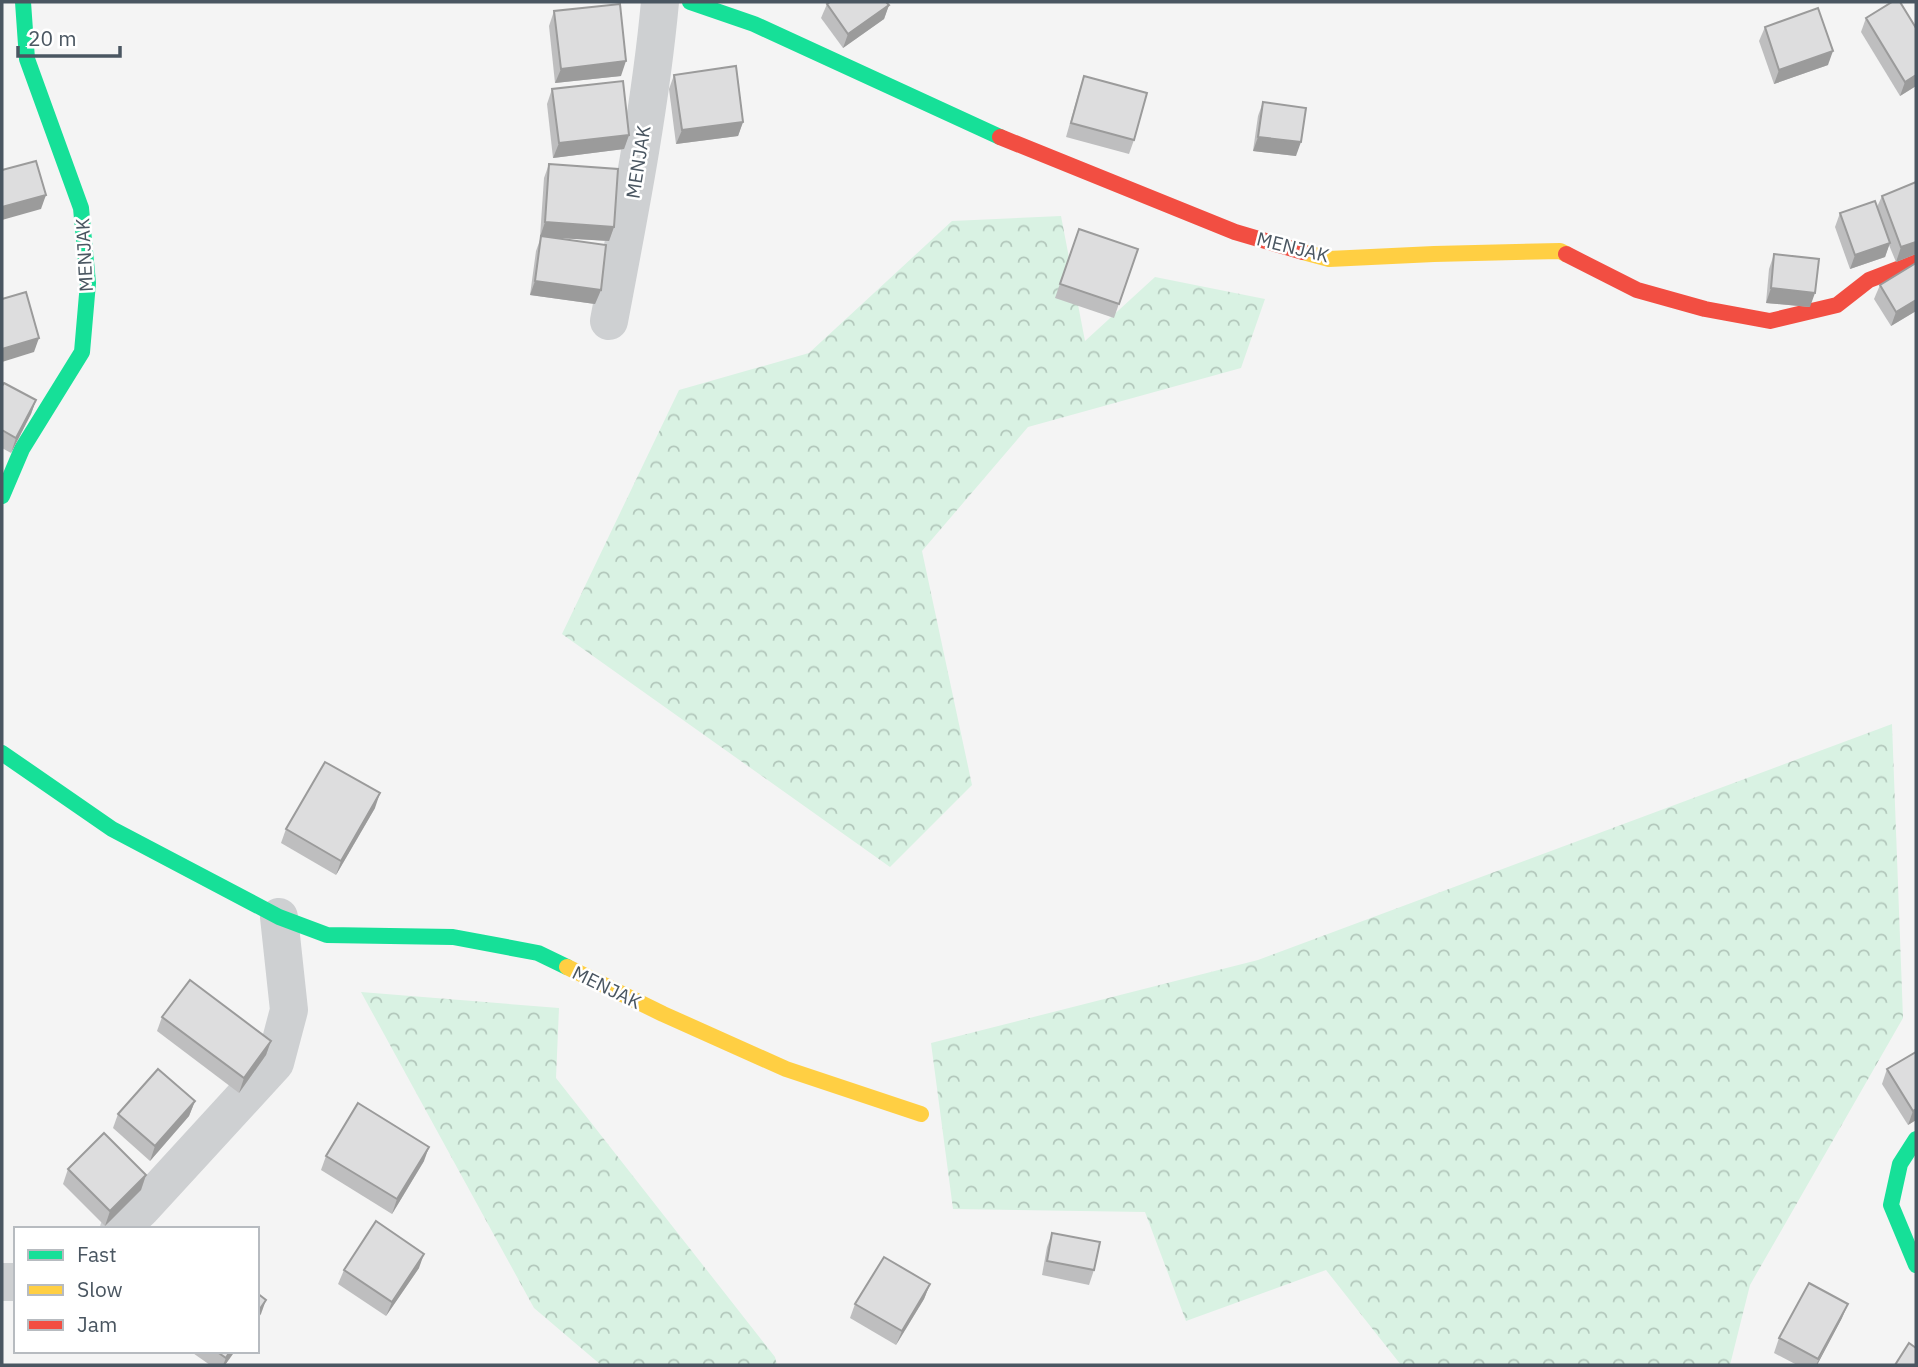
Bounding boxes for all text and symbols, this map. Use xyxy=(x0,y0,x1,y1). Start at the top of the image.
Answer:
scale bar xyxy=(18,14,119,58)
text: 20 m xyxy=(28,24,77,52)
street label: MENJAK xyxy=(620,124,656,200)
street label: MENJAK xyxy=(70,218,98,292)
street label: MENJAK xyxy=(1254,226,1332,268)
street label: MENJAK xyxy=(569,960,645,1014)
legend xyxy=(14,1227,259,1353)
text: Fast xyxy=(77,1240,117,1268)
text: Slow xyxy=(77,1275,123,1303)
text: Jam xyxy=(77,1310,117,1338)

